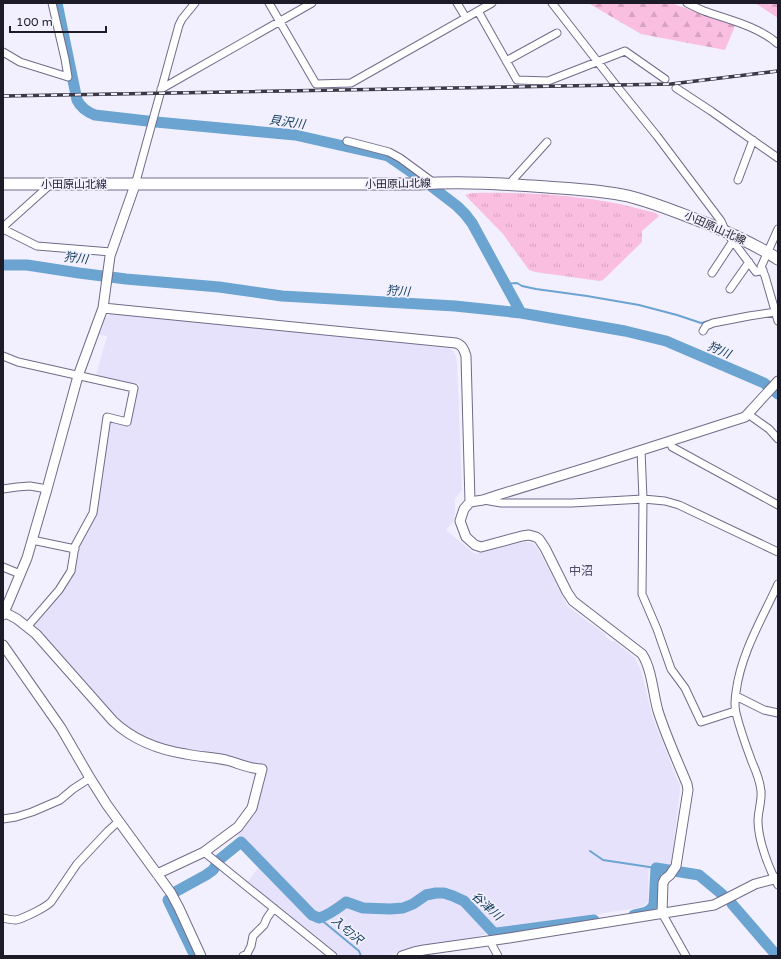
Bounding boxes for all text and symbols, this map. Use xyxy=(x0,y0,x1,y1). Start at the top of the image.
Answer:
scale bar xyxy=(10,8,106,34)
text: 100 m xyxy=(16,15,53,29)
water label: 貝沢川 xyxy=(268,113,308,132)
street label: 小田原山北線 xyxy=(365,177,431,191)
street label: 小田原山北線 xyxy=(41,178,107,191)
street label: 小田原山北線 xyxy=(682,209,748,247)
water label: 狩川 xyxy=(63,250,91,267)
water label: 狩川 xyxy=(386,283,412,299)
water label: 狩川 xyxy=(705,339,735,362)
district label: 中沼 xyxy=(569,564,593,578)
water label: 谷津川 xyxy=(469,889,507,925)
water label: 入匂沢 xyxy=(329,913,367,948)

